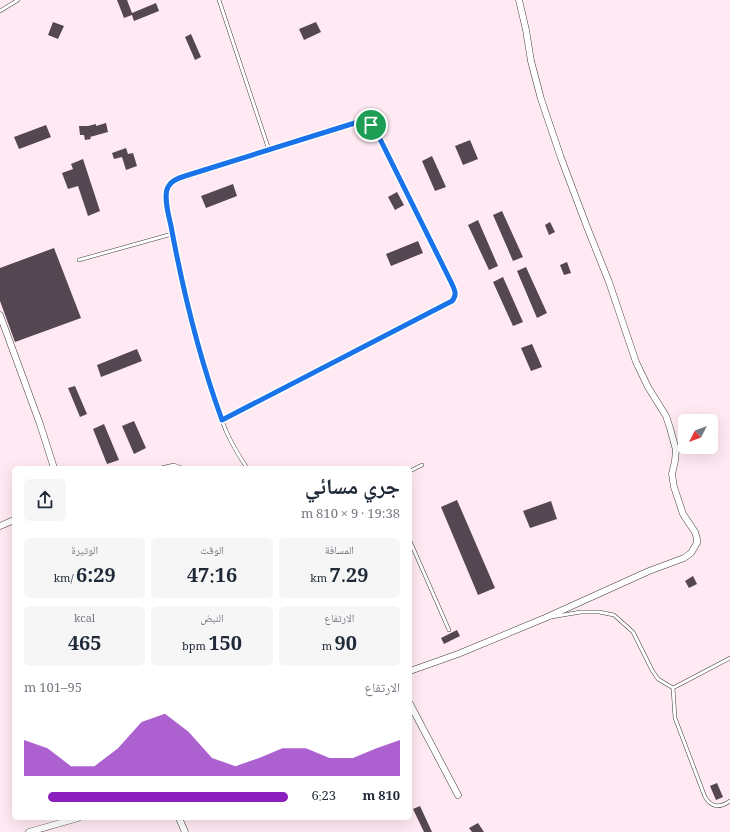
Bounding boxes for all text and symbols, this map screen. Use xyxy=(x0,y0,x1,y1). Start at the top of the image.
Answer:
pin xyxy=(354,108,388,142)
icon: arrive xyxy=(360,114,382,136)
north arrow xyxy=(678,414,718,454)
map controls xyxy=(678,414,718,454)
text: جري مسائي xyxy=(305,470,400,508)
button: share xyxy=(24,479,66,521)
text: 19:38 · 9 × 810 m xyxy=(301,504,400,526)
text: الوتيرة xyxy=(71,542,98,561)
text: الوقت xyxy=(200,542,224,561)
text: المسافة xyxy=(325,542,354,561)
text: 6:29 xyxy=(76,561,116,595)
text: 47:16 xyxy=(187,561,237,595)
text: 7.29 xyxy=(330,561,368,595)
text: /km xyxy=(54,570,76,589)
text: km xyxy=(310,570,330,589)
text: kcal xyxy=(74,610,95,629)
text: النبض xyxy=(200,610,224,629)
text: الارتفاع xyxy=(324,610,354,629)
text: 465 xyxy=(68,629,101,663)
text: 150 xyxy=(208,629,242,663)
text: 90 xyxy=(335,629,357,663)
text: bpm xyxy=(182,638,208,657)
text: m xyxy=(322,638,335,657)
text: 95–101 m xyxy=(24,678,82,700)
text: الارتفاع xyxy=(365,678,400,700)
text: 6:23 xyxy=(312,786,336,808)
text: 810 m xyxy=(362,786,400,808)

